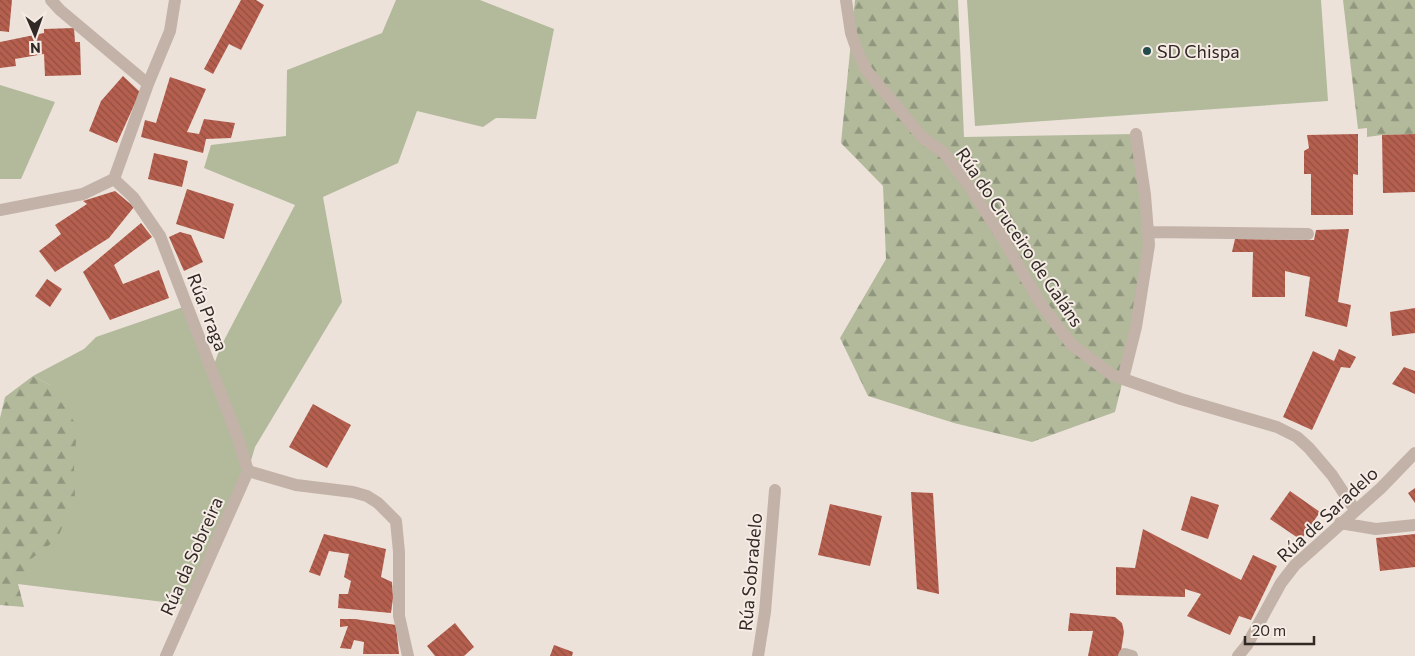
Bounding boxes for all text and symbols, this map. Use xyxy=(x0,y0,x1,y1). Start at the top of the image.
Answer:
north arrow xyxy=(10,10,60,60)
text: N xyxy=(30,40,41,57)
place label: SD Chispa xyxy=(1157,40,1240,62)
marker: SD Chispa xyxy=(1141,45,1153,57)
street label: Rúa do Cruceiro de Galáns xyxy=(952,143,1088,331)
street label: Rúa Praga xyxy=(183,270,233,354)
street label: Rúa de Saradelo xyxy=(1272,462,1382,566)
street label: Rúa da Sobreira xyxy=(155,493,227,619)
street label: Rúa Sobradelo xyxy=(734,512,766,632)
scale bar xyxy=(1245,614,1314,646)
text: 20 m xyxy=(1252,621,1286,639)

